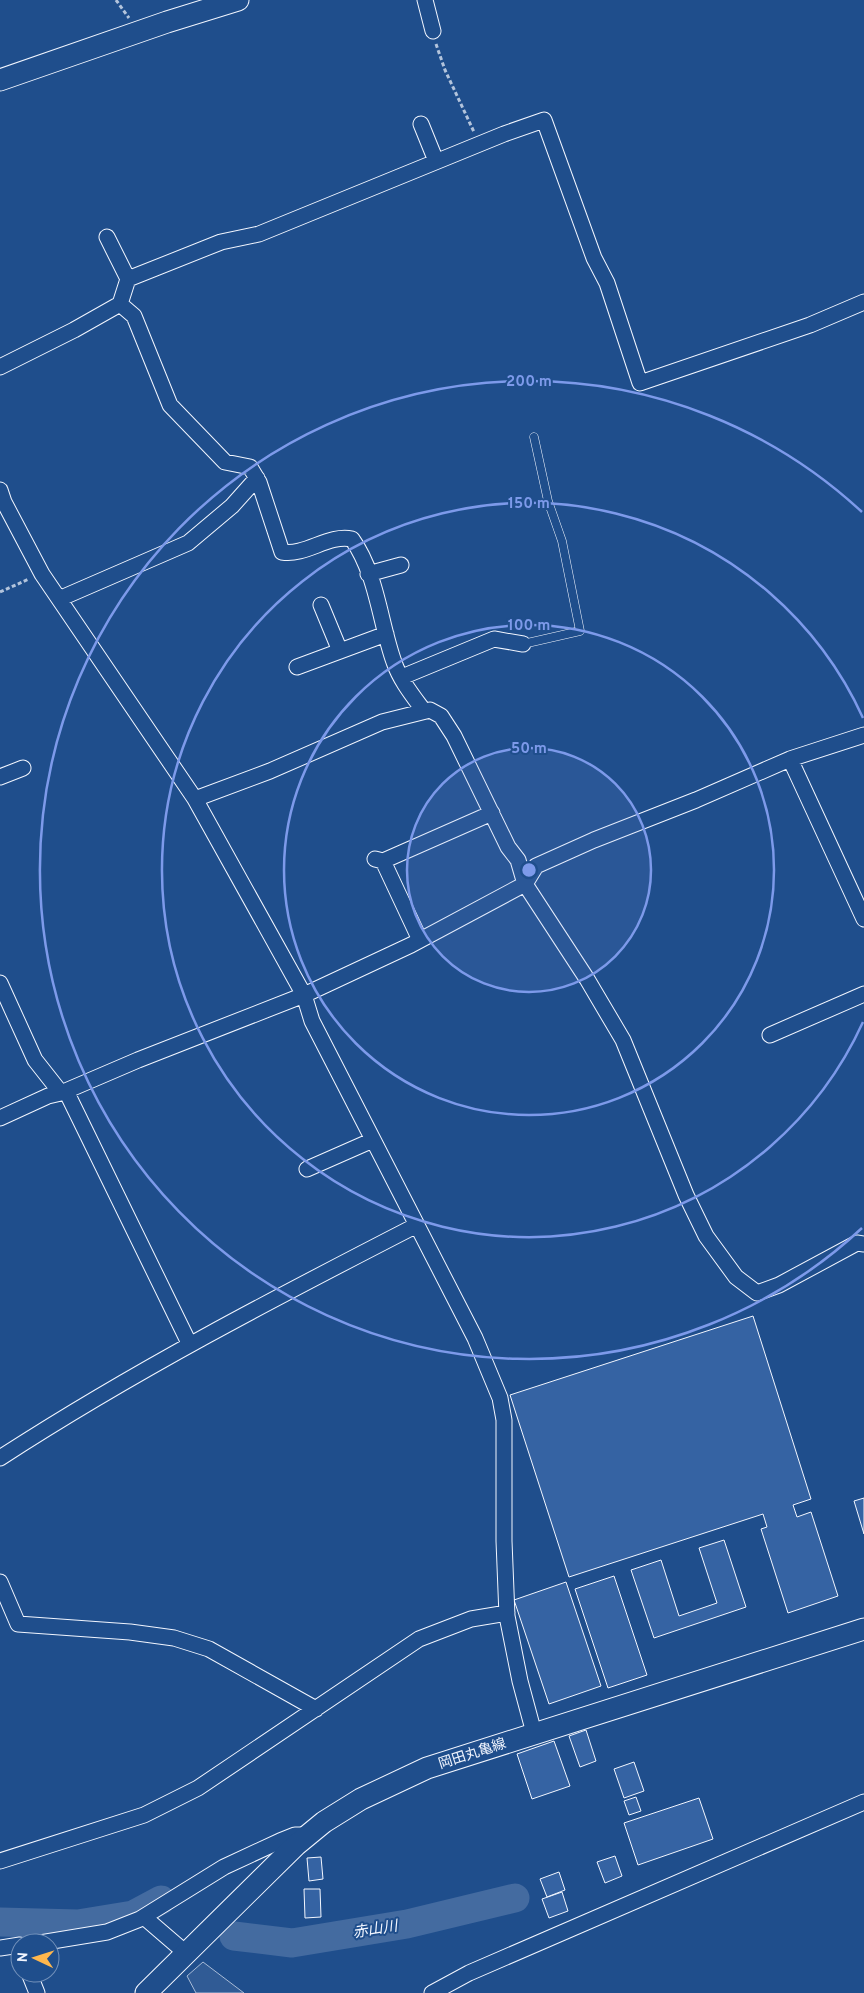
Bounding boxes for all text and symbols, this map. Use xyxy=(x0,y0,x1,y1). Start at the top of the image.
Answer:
text: 200 m xyxy=(506,373,552,392)
text: 150 m xyxy=(508,495,550,514)
text: 100 m xyxy=(508,617,550,636)
text: 50 m xyxy=(511,740,547,759)
centre of rings xyxy=(520,861,538,879)
street label: 岡田丸亀線 xyxy=(437,1736,508,1773)
water label: 赤山川 xyxy=(352,1917,401,1943)
north arrow xyxy=(10,1933,60,1983)
text: N xyxy=(15,1952,32,1963)

